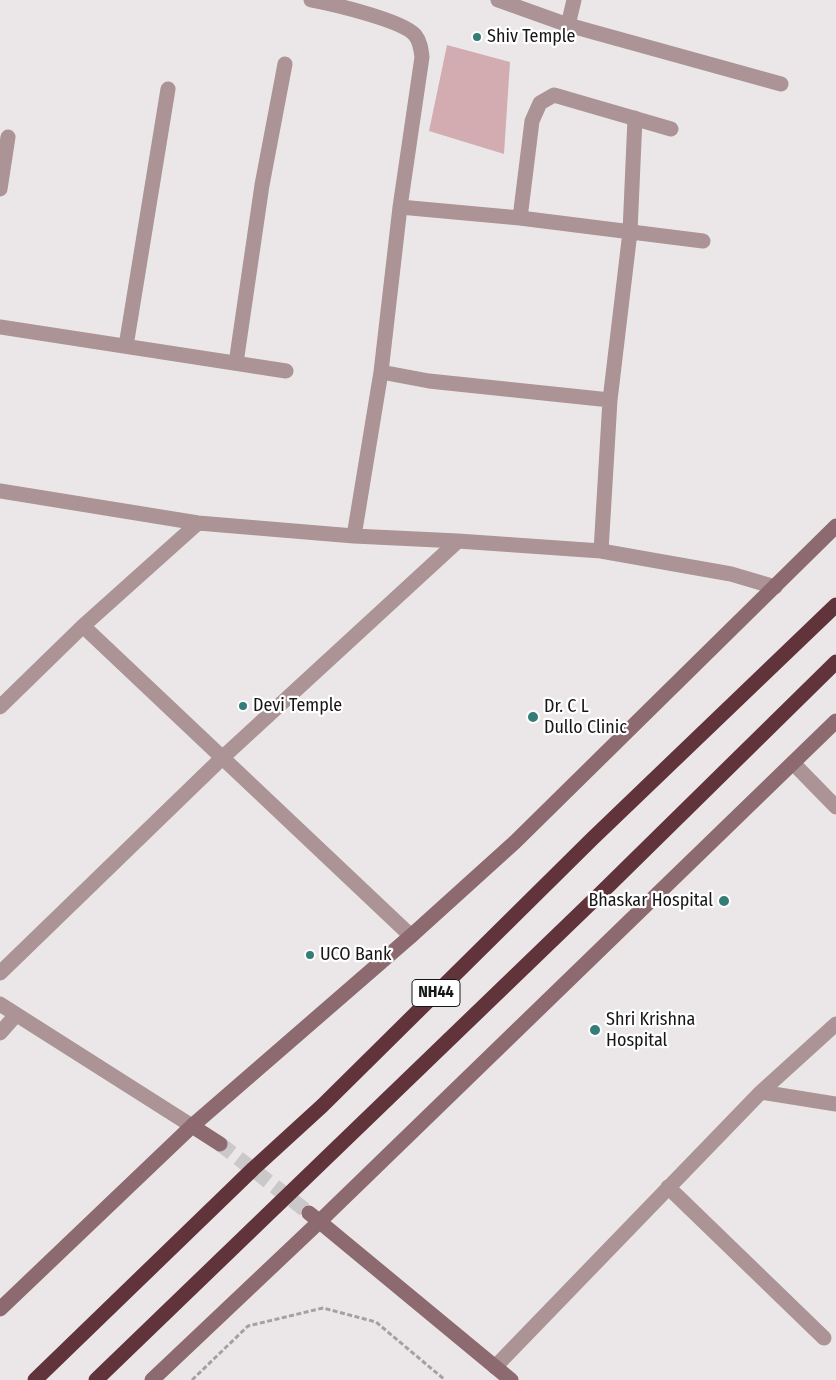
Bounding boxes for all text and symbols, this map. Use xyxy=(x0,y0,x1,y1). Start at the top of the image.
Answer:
place label: Shiv Temple xyxy=(487,26,575,48)
marker: Shiv Temple xyxy=(471,31,483,43)
place label: Devi Temple xyxy=(253,695,342,717)
place label: Dr. C L Dullo Clinic xyxy=(544,696,627,739)
marker: Devi Temple xyxy=(237,700,249,712)
marker: Dr. C L Dullo Clinic xyxy=(526,710,540,724)
place label: Bhaskar Hospital xyxy=(589,890,713,912)
marker: Bhaskar Hospital xyxy=(717,894,731,908)
place label: UCO Bank xyxy=(320,944,391,966)
marker: UCO Bank xyxy=(304,949,316,961)
road number: NH44 xyxy=(412,980,460,1006)
place label: Shri Krishna Hospital xyxy=(606,1009,695,1052)
marker: Shri Krishna Hospital xyxy=(588,1023,602,1037)

